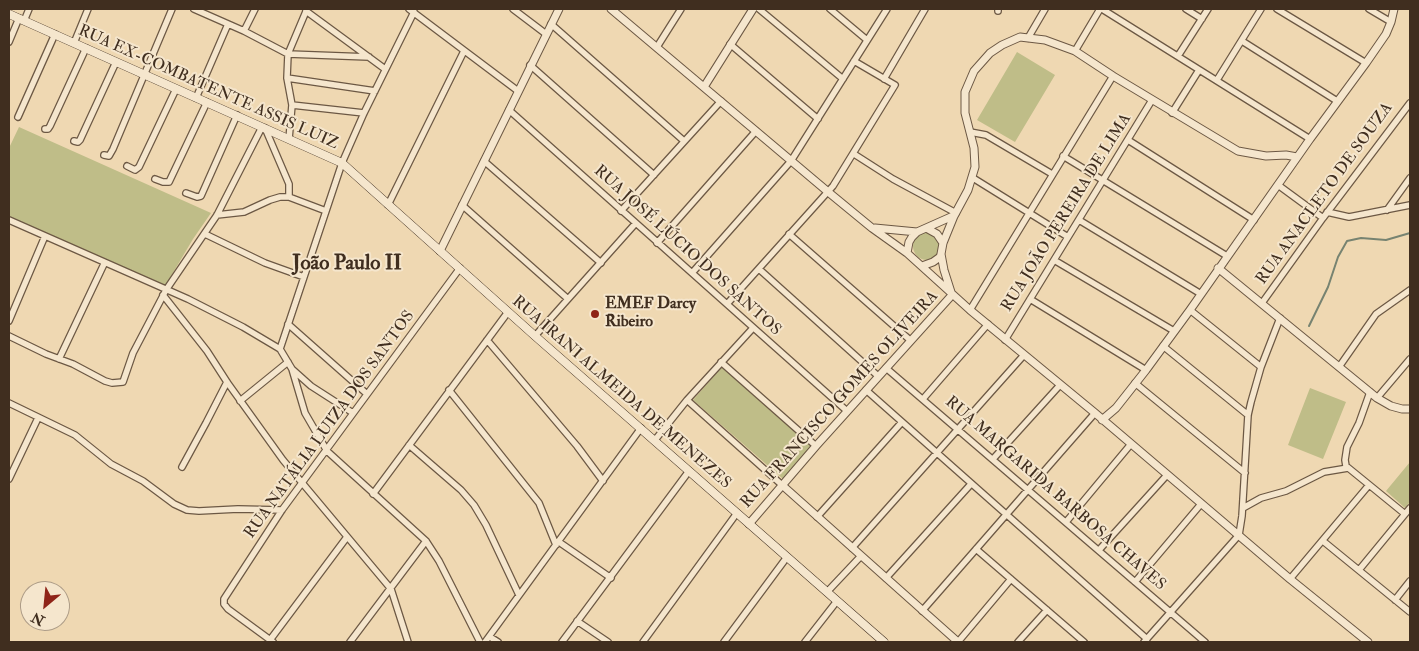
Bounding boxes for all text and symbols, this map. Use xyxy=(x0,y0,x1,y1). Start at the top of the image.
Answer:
street label: RUA EX-COMBATENTE ASSIS LUIZ xyxy=(75,22,341,154)
street label: RUA ANACLETO DE SOUZA xyxy=(1253,99,1397,289)
street label: RUA JOÃO PEREIRA DE LIMA xyxy=(998,110,1136,316)
street label: RUA JOSÉ LÚCIO DOS SANTOS xyxy=(589,162,785,340)
district label: João Paulo II xyxy=(292,251,402,277)
street label: RUA FRANCISCO GOMES OLIVEIRA xyxy=(737,287,943,513)
street label: RUA IRANI ALMEIDA DE MENEZES xyxy=(507,292,735,494)
place label: EMEF Darcy Ribeiro xyxy=(605,295,696,333)
street label: RUA NATÁLIA LUIZA DOS SANTOS xyxy=(241,307,419,543)
marker: EMEF Darcy Ribeiro xyxy=(589,308,601,320)
street label: RUA MARGARIDA BARBOSA CHAVES xyxy=(941,393,1169,595)
north arrow xyxy=(20,581,70,631)
text: N xyxy=(29,608,48,629)

